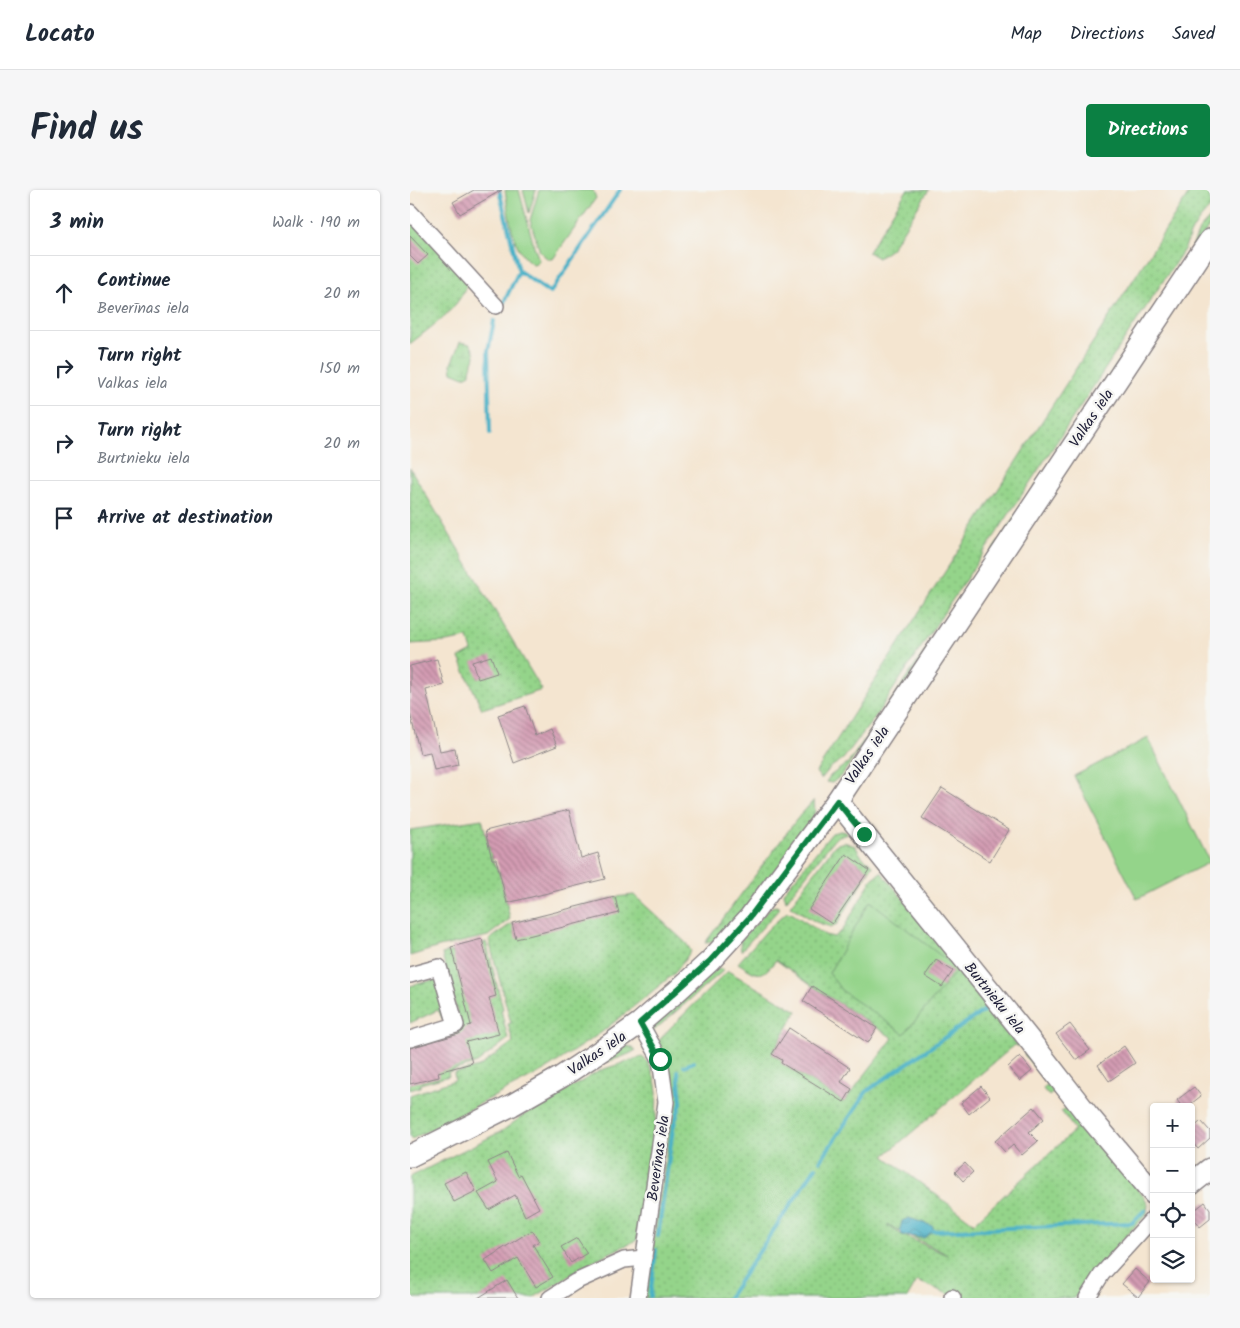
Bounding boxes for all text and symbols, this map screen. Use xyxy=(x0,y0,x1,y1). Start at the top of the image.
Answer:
text: Locato xyxy=(25,15,95,54)
text: Map xyxy=(1010,20,1042,49)
text: Directions xyxy=(1070,20,1144,49)
text: Saved xyxy=(1172,20,1215,49)
text: Find us xyxy=(30,102,143,158)
button: Directions xyxy=(1086,104,1210,157)
text: 3 min xyxy=(50,206,104,239)
text: Walk · 190 m xyxy=(272,210,360,235)
text: Continue xyxy=(97,266,170,296)
icon: ahead xyxy=(50,279,78,307)
text: 20 m xyxy=(324,281,360,306)
text: Beverīnas iela xyxy=(97,296,189,321)
text: Turn right xyxy=(97,341,182,371)
icon: right xyxy=(50,354,78,382)
text: 150 m xyxy=(319,356,360,381)
text: Valkas iela xyxy=(97,371,168,396)
street label: Valkas iela xyxy=(1063,384,1120,453)
text: Turn right xyxy=(97,416,182,446)
icon: right xyxy=(50,429,78,457)
text: 20 m xyxy=(324,431,360,456)
text: Burtnieku iela xyxy=(97,446,190,471)
text: Arrive at destination xyxy=(97,503,273,533)
icon: arrive xyxy=(50,504,78,532)
street label: Valkas iela xyxy=(839,721,896,790)
route end xyxy=(853,823,876,846)
street label: Burtnieku iela xyxy=(957,957,1031,1040)
street label: Valkas iela xyxy=(563,1025,632,1082)
route start xyxy=(649,1048,672,1071)
map controls xyxy=(1150,1103,1195,1283)
button: + xyxy=(1150,1103,1195,1148)
street label: Beverīnas iela xyxy=(641,1114,677,1203)
button: − xyxy=(1150,1148,1195,1193)
button: locate xyxy=(1150,1193,1195,1238)
button: layers xyxy=(1150,1238,1195,1283)

